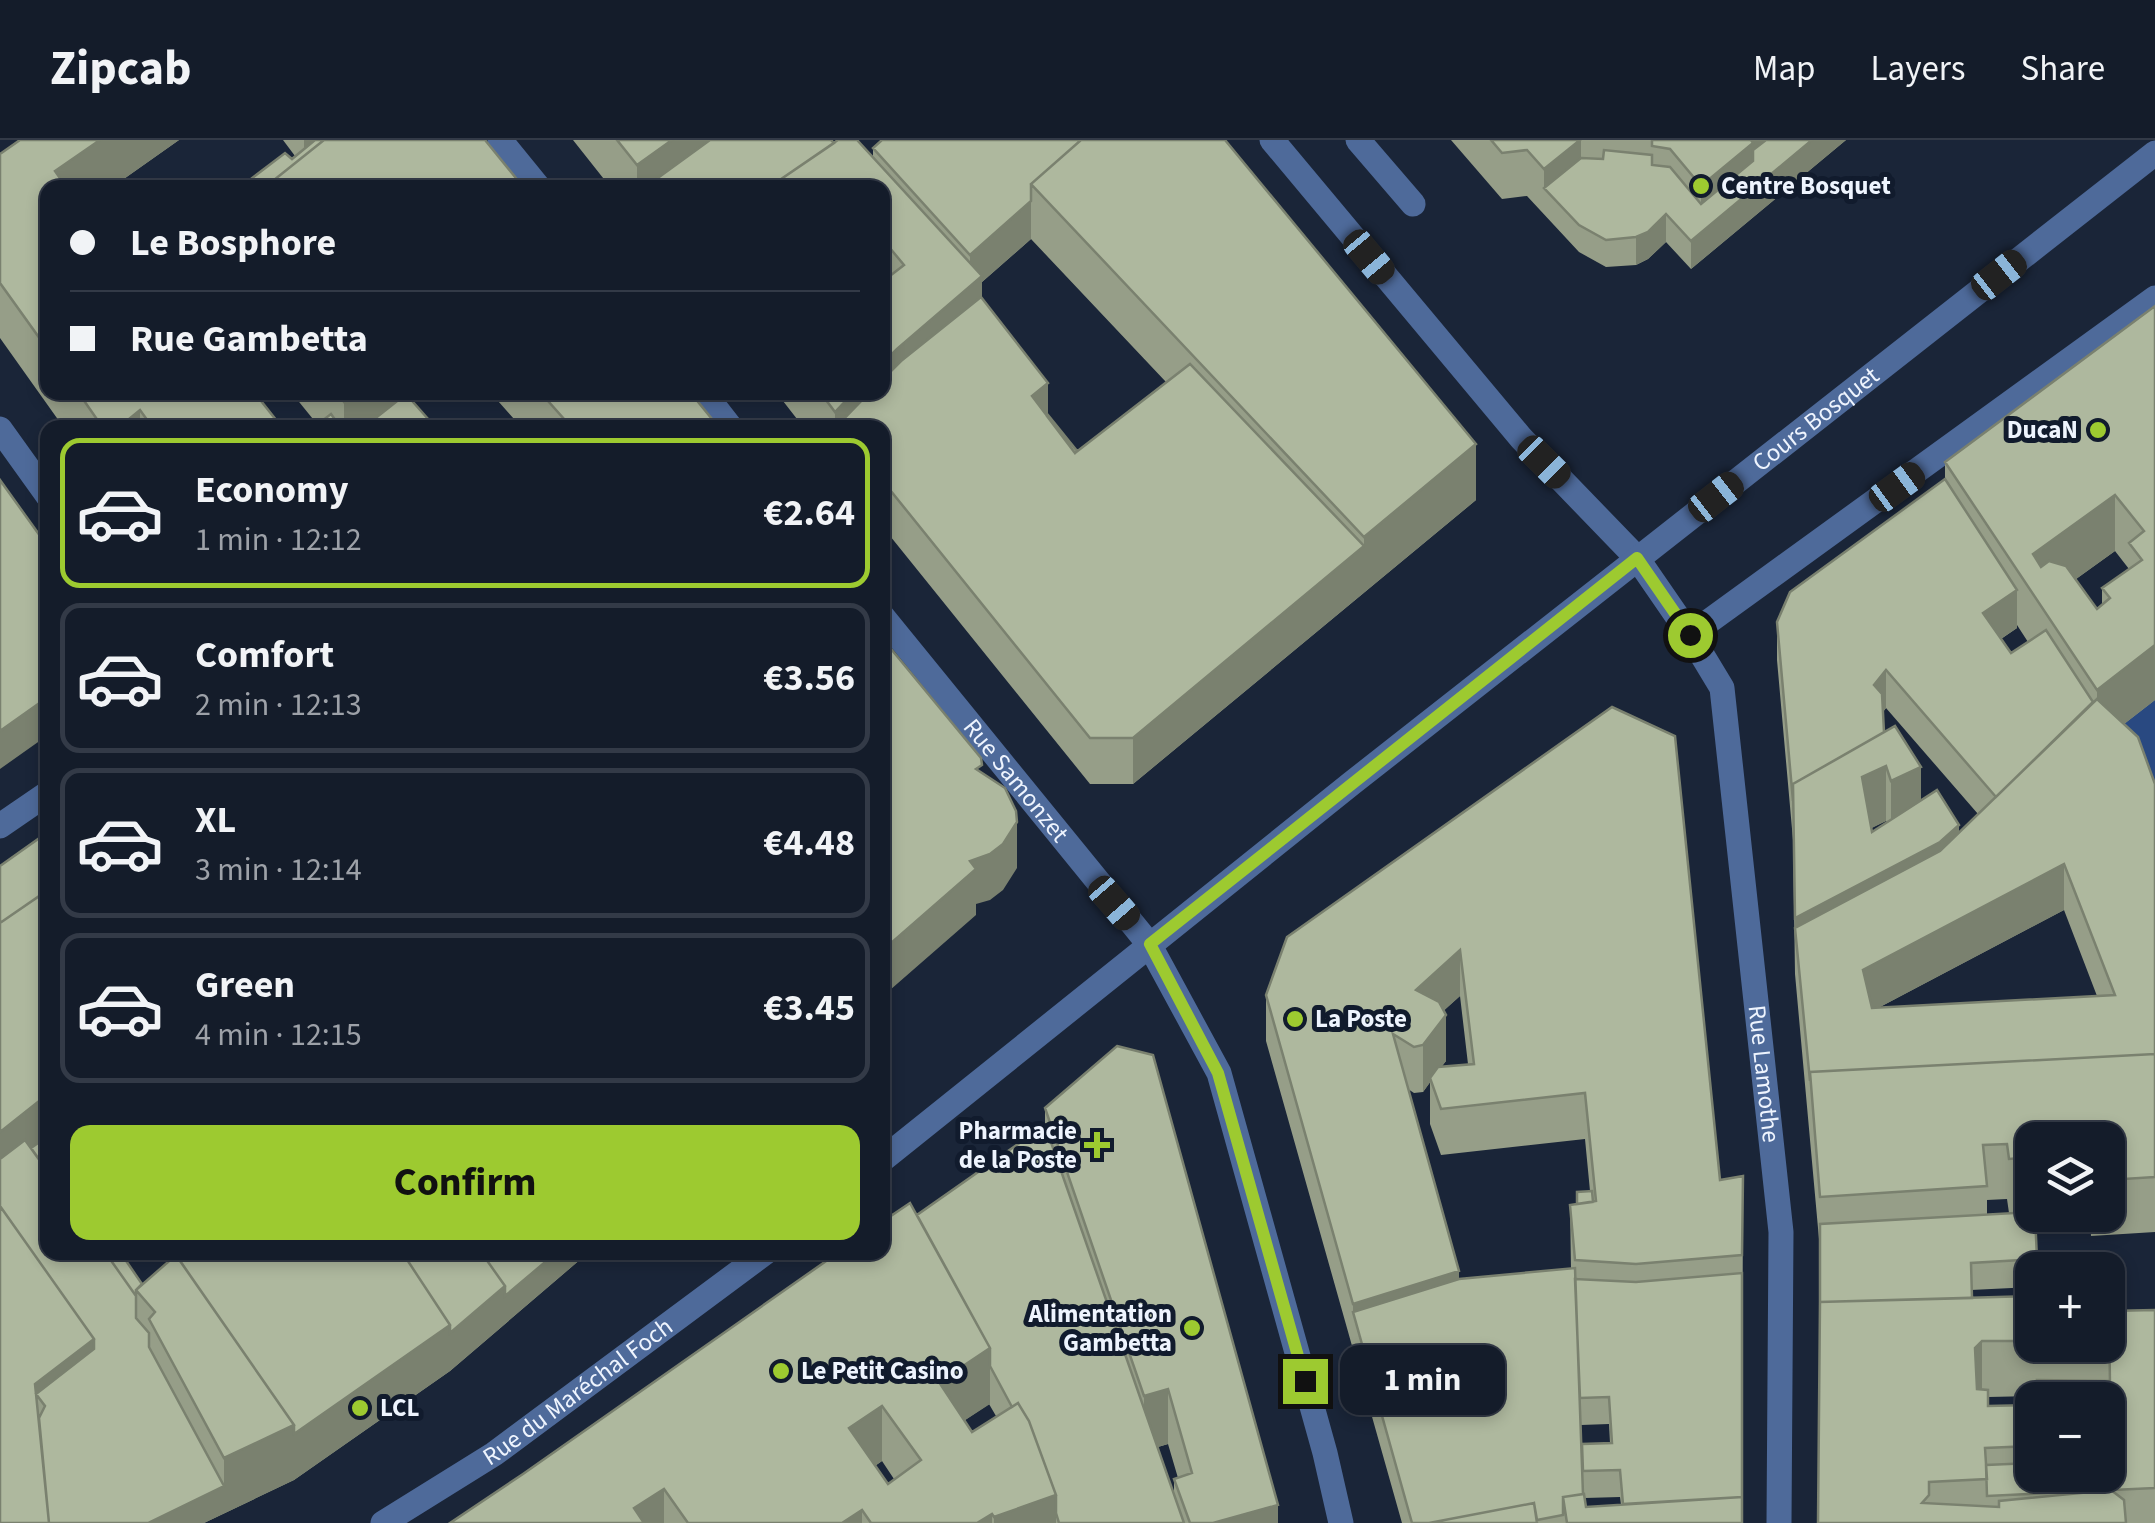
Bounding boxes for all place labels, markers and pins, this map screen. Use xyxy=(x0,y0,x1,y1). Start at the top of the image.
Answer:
place label: Centre Bosquet xyxy=(1721,168,1891,204)
marker: Centre Bosquet xyxy=(1690,175,1712,197)
place label: DucaN xyxy=(2007,412,2078,448)
marker: DucaN xyxy=(2087,419,2109,441)
place label: La Poste xyxy=(1315,1001,1407,1037)
marker: La Poste xyxy=(1284,1008,1306,1030)
place label: Pharmacie de la Poste xyxy=(959,1113,1077,1178)
marker: Pharmacie de la Poste xyxy=(1086,1134,1108,1156)
place label: Alimentation Gambetta xyxy=(1028,1296,1172,1361)
marker: Alimentation Gambetta xyxy=(1181,1317,1203,1339)
place label: Le Petit Casino xyxy=(801,1353,964,1389)
marker: Le Petit Casino xyxy=(770,1360,792,1382)
place label: LCL xyxy=(380,1390,420,1426)
marker: LCL xyxy=(349,1397,371,1419)

